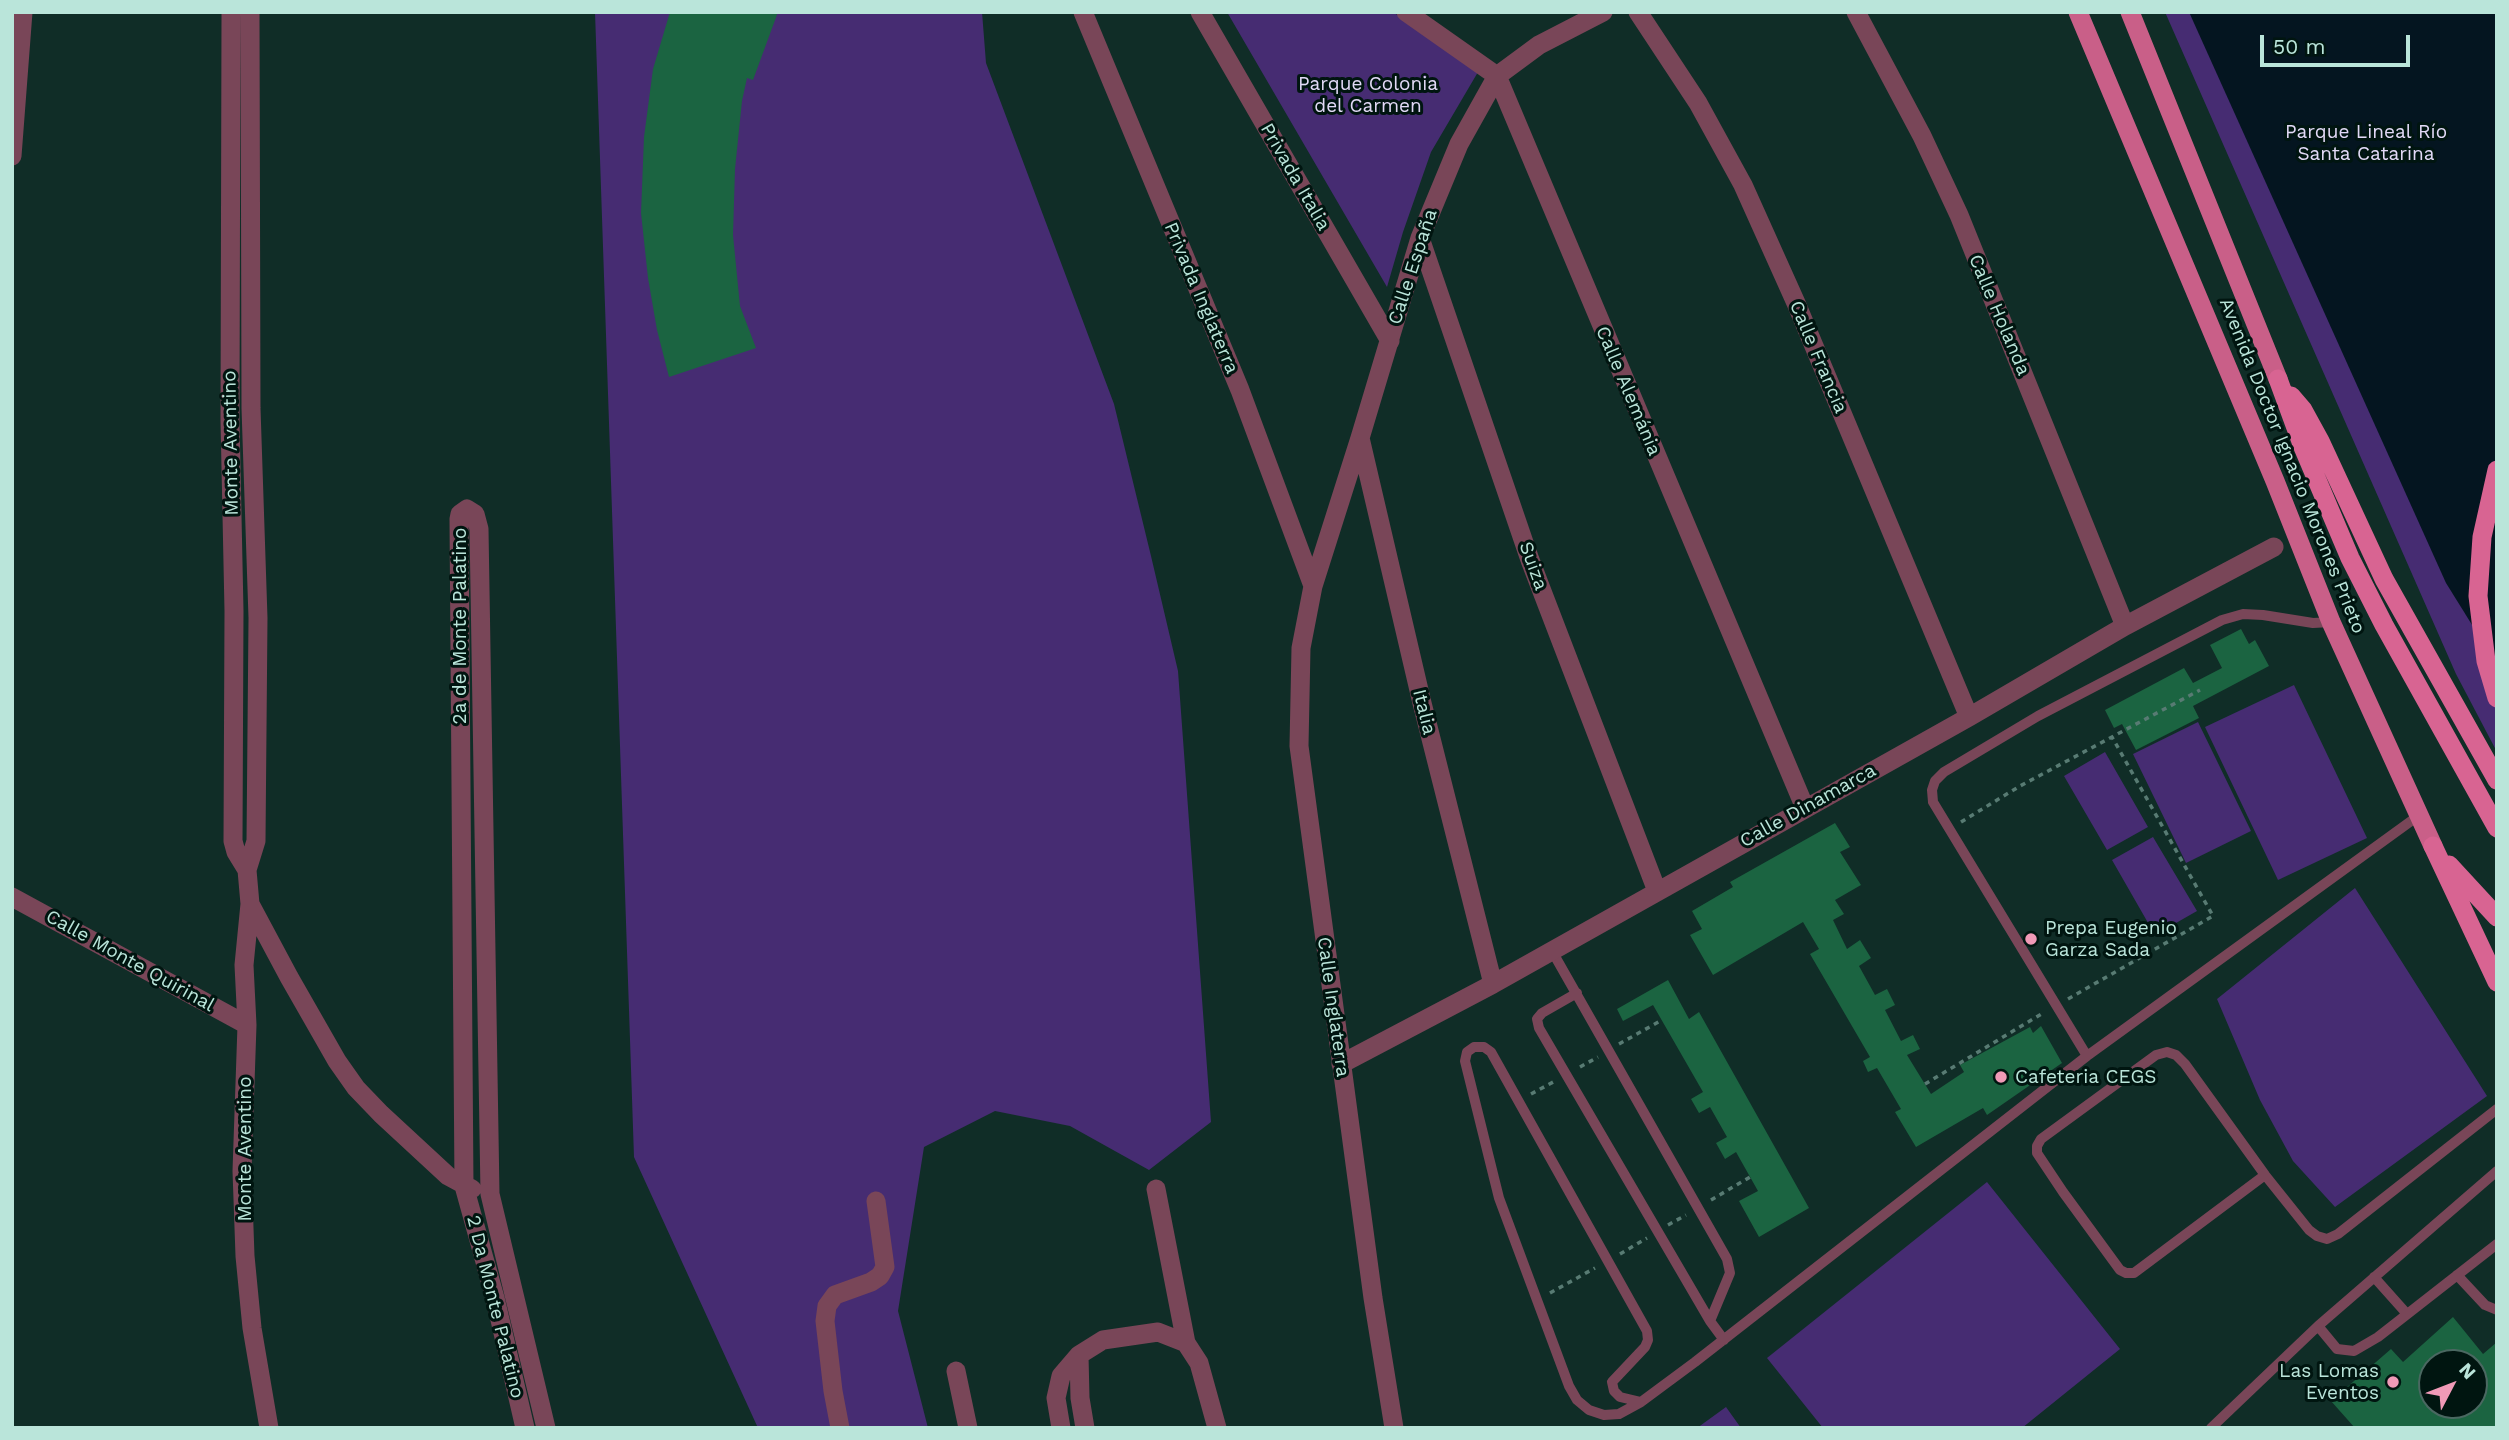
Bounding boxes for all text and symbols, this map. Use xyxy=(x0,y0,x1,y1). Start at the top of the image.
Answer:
scale bar xyxy=(2264,21,2414,65)
text: 50 m xyxy=(2273,34,2325,59)
park label: Parque Colonia del Carmen xyxy=(1298,73,1438,117)
street label: Privada Italia xyxy=(1255,119,1335,235)
park label: Parque Lineal Río Santa Catarina xyxy=(2285,121,2447,165)
street label: Calle España xyxy=(1384,206,1442,328)
street label: Privada Inglaterra xyxy=(1159,219,1243,377)
street label: Calle Holanda xyxy=(1963,251,2035,379)
street label: Avenida Doctor Ignacio Morones Prieto xyxy=(2214,295,2370,637)
street label: Calle Francia xyxy=(1784,297,1852,417)
street label: Calle Alemánia xyxy=(1590,323,1666,459)
street label: Monte Aventino xyxy=(218,370,244,516)
street label: 2a de Monte Palatino xyxy=(449,528,471,724)
street label: Suiza xyxy=(1514,539,1552,593)
street label: Italia xyxy=(1407,687,1441,737)
street label: Calle Dinamarca xyxy=(1736,759,1880,853)
street label: Calle Monte Quirinal xyxy=(42,905,218,1017)
place label: Prepa Eugenio Garza Sada xyxy=(2045,917,2177,961)
marker: Prepa Eugenio Garza Sada xyxy=(2023,931,2039,947)
street label: Calle Inglaterra xyxy=(1312,935,1354,1079)
place label: Cafeteria CEGS xyxy=(2015,1066,2156,1088)
marker: Cafeteria CEGS xyxy=(1993,1069,2009,1085)
street label: Monte Aventino xyxy=(234,1076,256,1222)
street label: 2 Da Monte Palatino xyxy=(461,1213,529,1401)
north arrow xyxy=(2418,1349,2488,1419)
text: N xyxy=(2454,1358,2481,1384)
place label: Las Lomas Eventos xyxy=(2279,1360,2379,1404)
marker: Las Lomas Eventos xyxy=(2385,1374,2401,1390)

